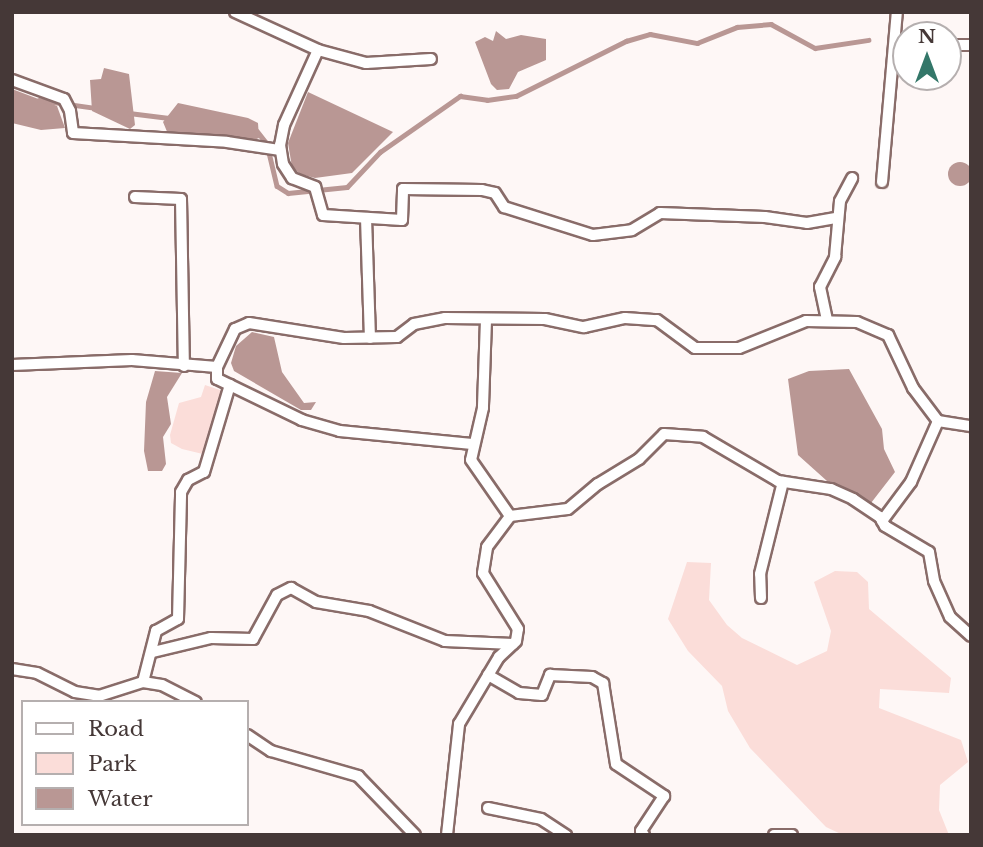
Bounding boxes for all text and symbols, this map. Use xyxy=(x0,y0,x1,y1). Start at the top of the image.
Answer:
north arrow xyxy=(892,21,962,91)
text: N xyxy=(918,25,936,48)
legend xyxy=(21,700,248,826)
text: Road xyxy=(88,716,144,742)
text: Park xyxy=(88,751,137,777)
text: Water xyxy=(88,786,152,812)

